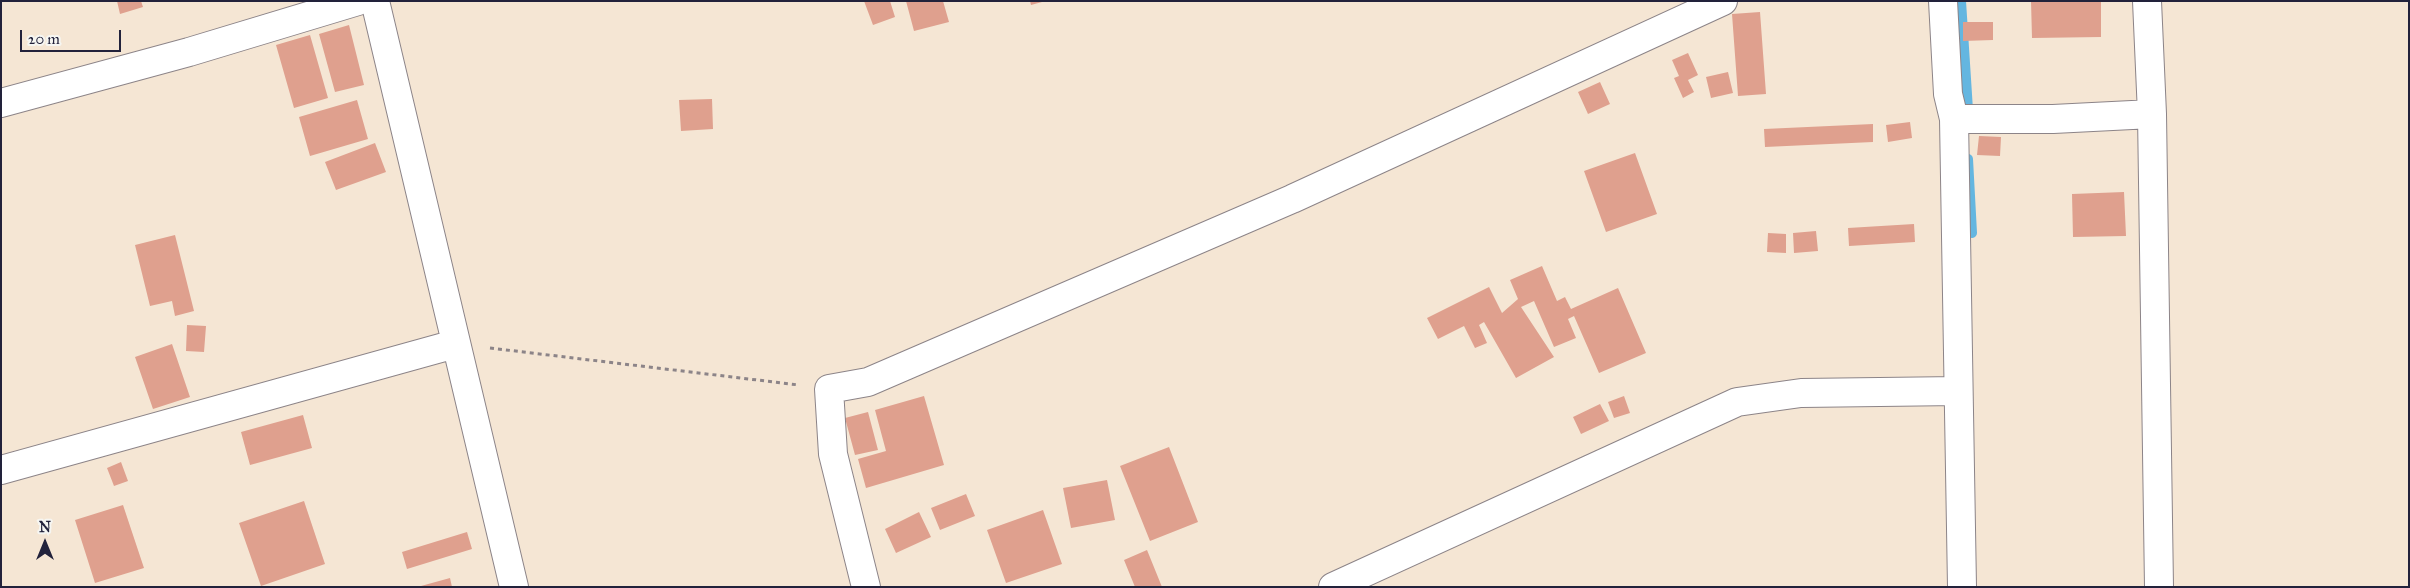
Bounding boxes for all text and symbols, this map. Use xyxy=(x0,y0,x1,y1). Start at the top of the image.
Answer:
scale bar xyxy=(22,20,124,52)
text: 20 m xyxy=(28,30,60,48)
north arrow xyxy=(20,518,70,568)
text: N xyxy=(39,519,51,536)

